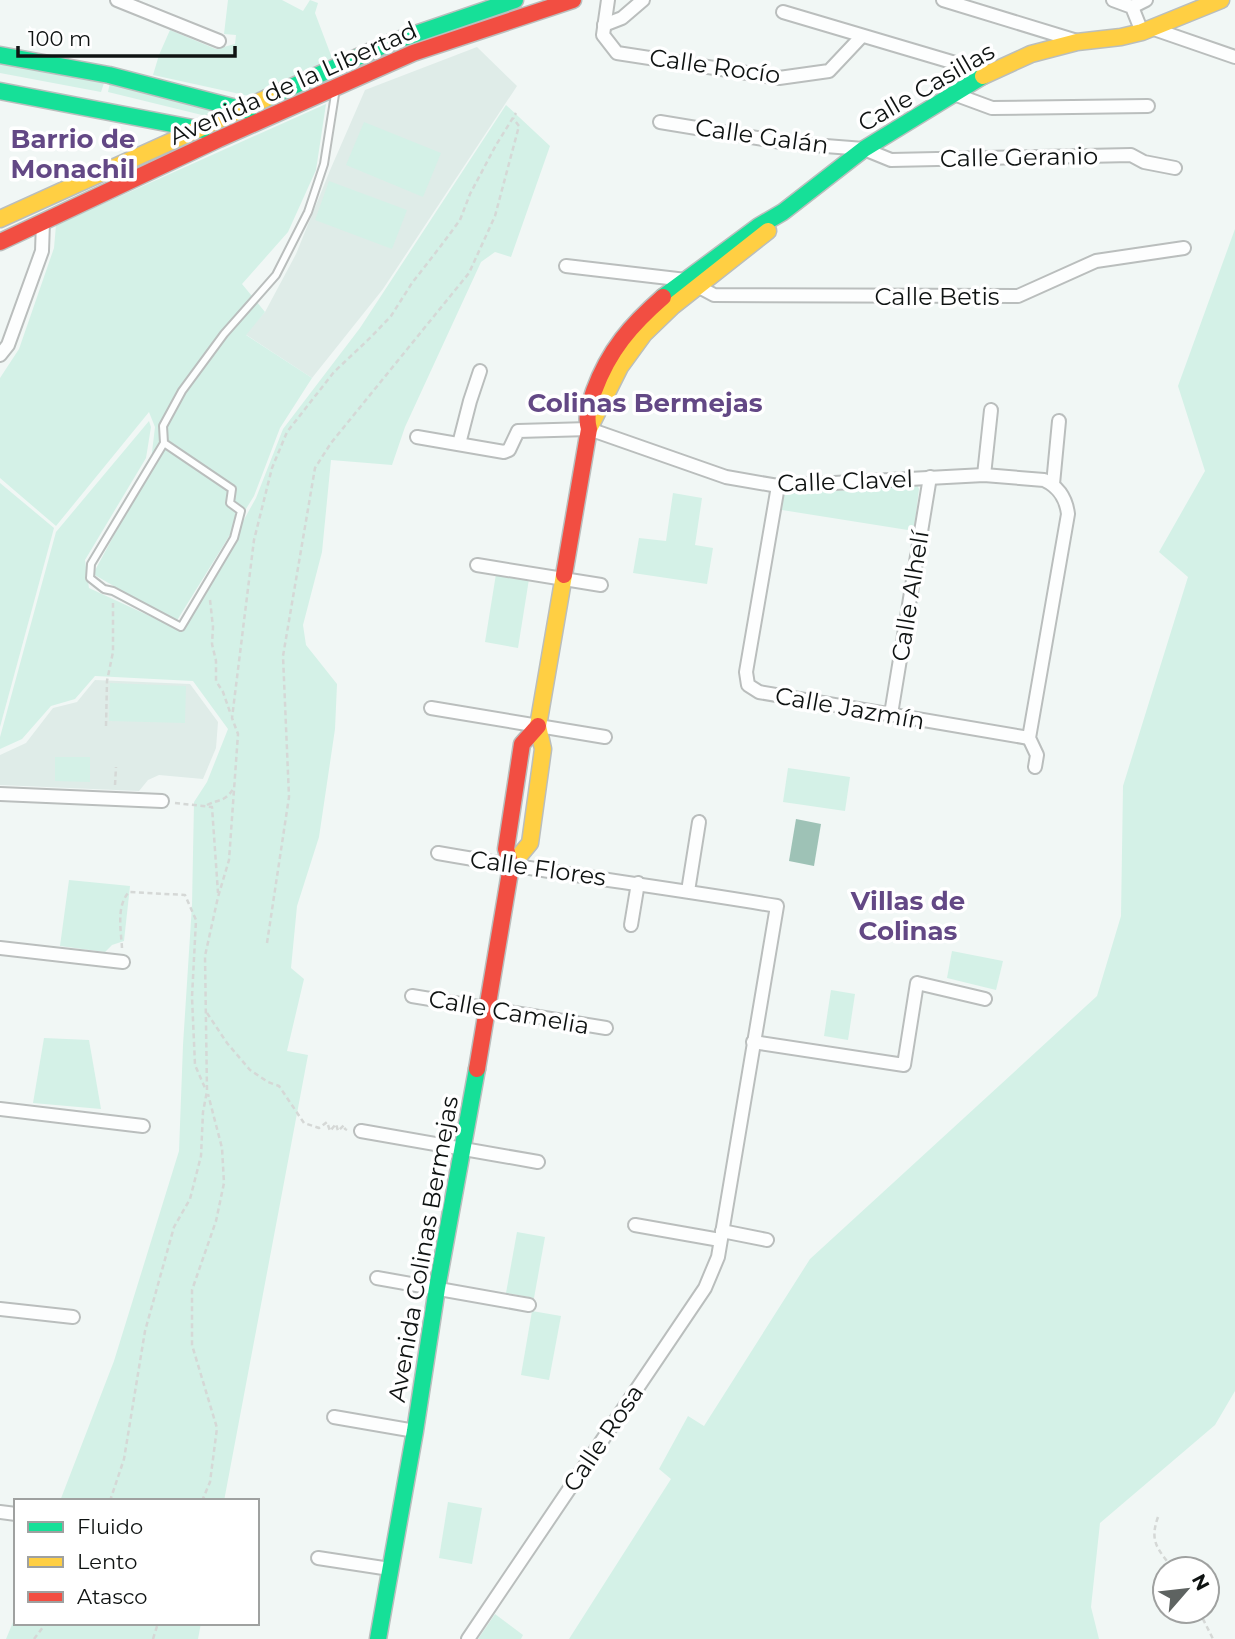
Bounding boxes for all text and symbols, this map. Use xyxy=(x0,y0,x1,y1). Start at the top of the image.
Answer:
scale bar xyxy=(18,14,234,58)
street label: Avenida de la Libertad xyxy=(165,15,421,151)
text: 100 m xyxy=(28,26,91,51)
street label: Calle Casillas xyxy=(853,36,999,138)
street label: Calle Rocío xyxy=(648,42,782,90)
street label: Calle Galán xyxy=(694,112,830,160)
district label: Barrio de Monachil xyxy=(11,123,135,185)
street label: Calle Geranio xyxy=(940,141,1098,173)
street label: Calle Betis xyxy=(874,282,1000,311)
district label: Colinas Bermejas xyxy=(527,387,763,419)
street label: Calle Clavel xyxy=(777,464,913,498)
street label: Calle Alhelí xyxy=(885,527,935,663)
street label: Calle Jazmín xyxy=(773,681,927,735)
street label: Calle Flores xyxy=(468,844,608,892)
district label: Villas de Colinas xyxy=(850,885,965,947)
street label: Calle Camelia xyxy=(426,984,592,1040)
street label: Avenida Colinas Bermejas xyxy=(382,1094,464,1404)
street label: Calle Rosa xyxy=(557,1379,649,1497)
legend xyxy=(14,1499,259,1625)
text: Fluido xyxy=(77,1514,143,1539)
text: Lento xyxy=(77,1549,137,1574)
north arrow xyxy=(1151,1555,1221,1625)
text: N xyxy=(1187,1570,1214,1594)
text: Atasco xyxy=(77,1584,148,1609)

